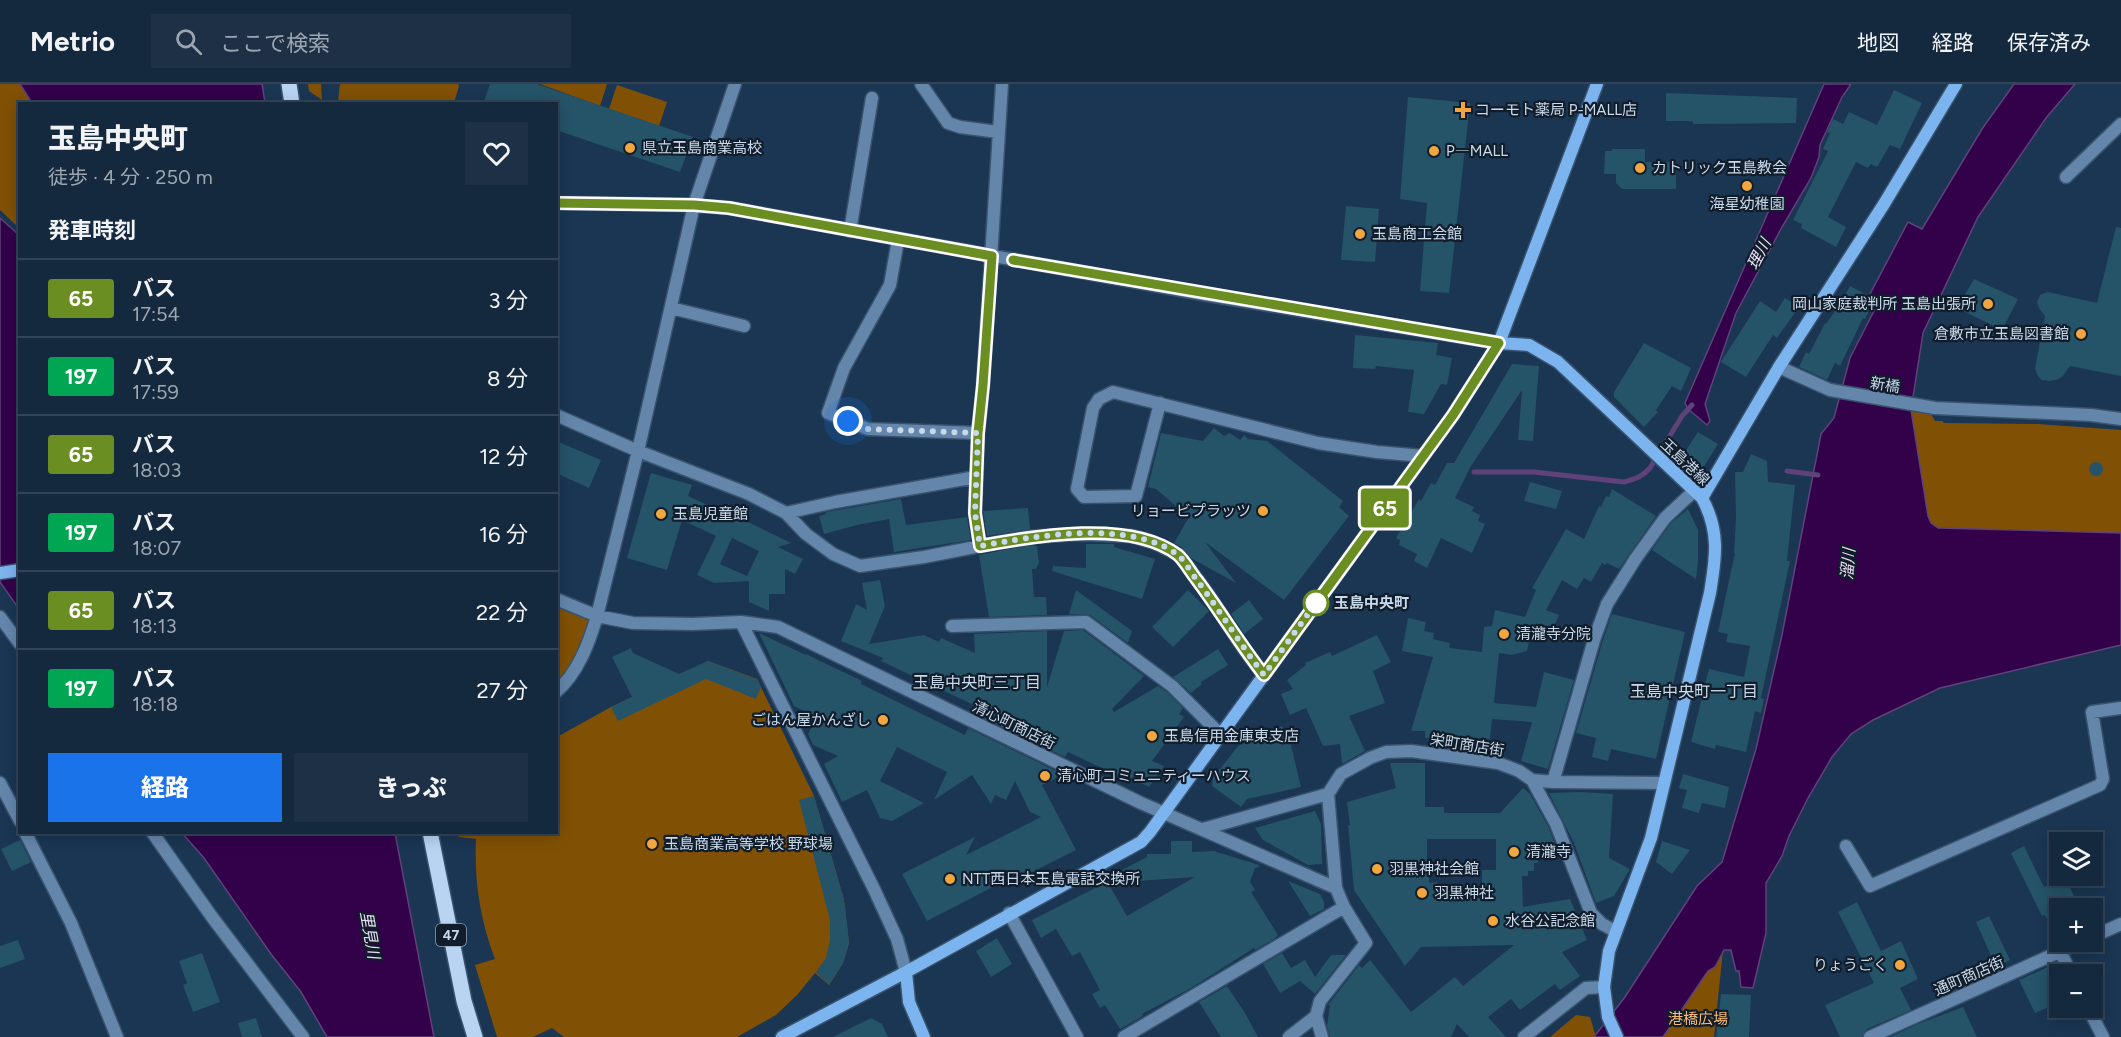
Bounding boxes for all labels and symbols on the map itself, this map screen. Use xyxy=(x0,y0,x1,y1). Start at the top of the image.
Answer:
place label: コーモト薬局 P-MALL店 xyxy=(1475,101,1637,119)
marker: コーモト薬局 P-MALL店 xyxy=(1456,103,1470,117)
place label: 県立玉島商業高校 xyxy=(642,139,762,157)
marker: 県立玉島商業高校 xyxy=(623,141,637,155)
place label: P―MALL xyxy=(1446,142,1508,160)
marker: P―MALL xyxy=(1427,144,1441,158)
place label: カトリック玉島教会 xyxy=(1652,159,1787,177)
marker: カトリック玉島教会 xyxy=(1633,161,1647,175)
marker: 海星幼稚園 xyxy=(1740,179,1754,193)
place label: 海星幼稚園 xyxy=(1709,195,1785,213)
place label: 玉島商工会館 xyxy=(1372,225,1462,243)
marker: 玉島商工会館 xyxy=(1353,227,1367,241)
water label: 理川 xyxy=(1743,234,1776,273)
place label: 岡山家庭裁判所 玉島出張所 xyxy=(1792,295,1976,313)
marker: 岡山家庭裁判所 玉島出張所 xyxy=(1981,297,1995,311)
place label: 倉敷市立玉島図書館 xyxy=(1934,325,2069,343)
marker: 倉敷市立玉島図書館 xyxy=(2074,327,2088,341)
street label: 新橋 xyxy=(1869,374,1901,396)
your location xyxy=(833,406,863,436)
street label: 玉島港線 xyxy=(1657,435,1713,489)
line badge: 65 xyxy=(1358,488,1412,528)
place label: リョービプラッツ xyxy=(1131,502,1251,520)
marker: リョービプラッツ xyxy=(1256,504,1270,518)
place label: 玉島児童館 xyxy=(673,505,748,523)
marker: 玉島児童館 xyxy=(654,507,668,521)
water label: 溜川 xyxy=(1837,545,1859,581)
marker: 玉島中央町 xyxy=(1303,590,1329,616)
place label: 玉島中央町 xyxy=(1334,594,1409,612)
place label: 清瀧寺分院 xyxy=(1516,625,1591,643)
marker: 清瀧寺分院 xyxy=(1497,627,1511,641)
district label: 玉島中央町三丁目 xyxy=(913,673,1041,692)
district label: 玉島中央町一丁目 xyxy=(1630,682,1758,701)
street label: 清心町商店街 xyxy=(970,697,1058,753)
place label: ごはん屋かんざし xyxy=(751,711,871,729)
marker: ごはん屋かんざし xyxy=(876,713,890,727)
place label: 玉島信用金庫東支店 xyxy=(1164,727,1299,745)
marker: 玉島信用金庫東支店 xyxy=(1145,729,1159,743)
street label: 栄町商店街 xyxy=(1429,730,1505,760)
place label: 清心町コミュニティーハウス xyxy=(1057,767,1251,785)
marker: 清心町コミュニティーハウス xyxy=(1038,769,1052,783)
place label: 玉島商業高等学校 野球場 xyxy=(664,835,833,853)
marker: 玉島商業高等学校 野球場 xyxy=(645,837,659,851)
place label: 清瀧寺 xyxy=(1526,843,1571,861)
marker: 清瀧寺 xyxy=(1507,845,1521,859)
place label: 羽黒神社会館 xyxy=(1389,860,1479,878)
marker: 羽黒神社会館 xyxy=(1370,862,1384,876)
place label: NTT西日本玉島電話交換所 xyxy=(962,870,1140,888)
marker: NTT西日本玉島電話交換所 xyxy=(943,872,957,886)
place label: 羽黒神社 xyxy=(1434,884,1494,902)
marker: 羽黒神社 xyxy=(1415,886,1429,900)
water label: 里見川 xyxy=(356,910,384,962)
place label: 水谷公記念館 xyxy=(1505,912,1595,930)
marker: 水谷公記念館 xyxy=(1486,914,1500,928)
road number: 47 xyxy=(436,924,466,946)
street label: 通町商店街 xyxy=(1931,953,2007,999)
place label: りょうごく xyxy=(1813,956,1888,974)
marker: りょうごく xyxy=(1893,958,1907,972)
park label: 港橋広場 xyxy=(1668,1010,1728,1028)

